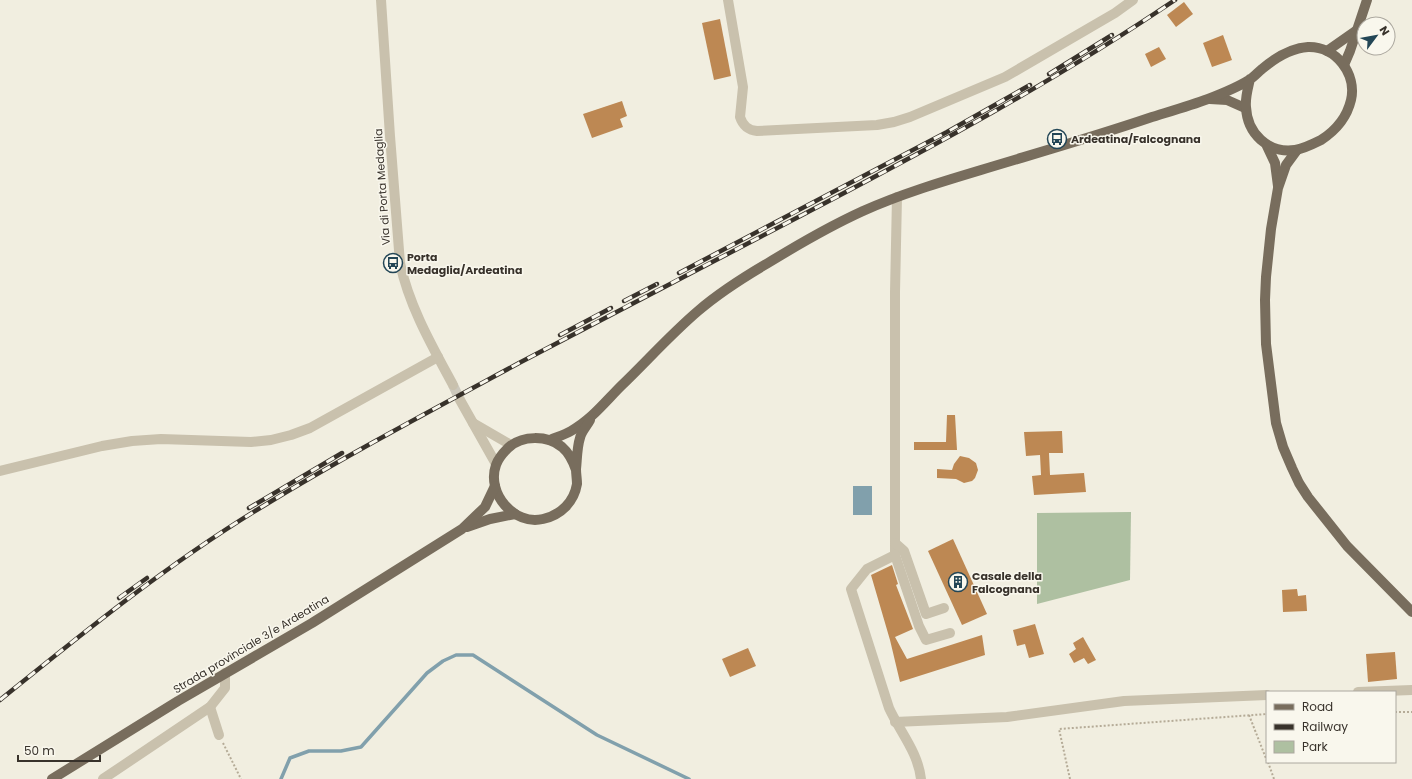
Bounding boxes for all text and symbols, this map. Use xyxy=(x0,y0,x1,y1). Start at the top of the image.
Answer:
north arrow xyxy=(1356,16,1396,56)
text: N xyxy=(1376,23,1393,38)
street label: Via di Porta Medaglia xyxy=(370,128,394,246)
bus stop icon: Ardeatina/Falcognana xyxy=(1046,128,1068,150)
place label: Ardeatina/Falcognana xyxy=(1071,131,1201,147)
place label: Porta Medaglia/Ardeatina xyxy=(407,249,522,278)
bus stop icon: Porta Medaglia/Ardeatina xyxy=(382,252,404,274)
place label: Casale della Falcognana xyxy=(972,568,1042,597)
building icon: Casale della Falcognana xyxy=(947,571,969,593)
street label: Strada provinciale 3/e Ardeatina xyxy=(170,591,332,697)
legend xyxy=(1266,691,1396,763)
text: Road xyxy=(1302,698,1333,715)
text: Railway xyxy=(1302,718,1348,735)
scale bar xyxy=(18,737,100,763)
text: Park xyxy=(1302,738,1329,755)
text: 50 m xyxy=(24,742,55,759)

